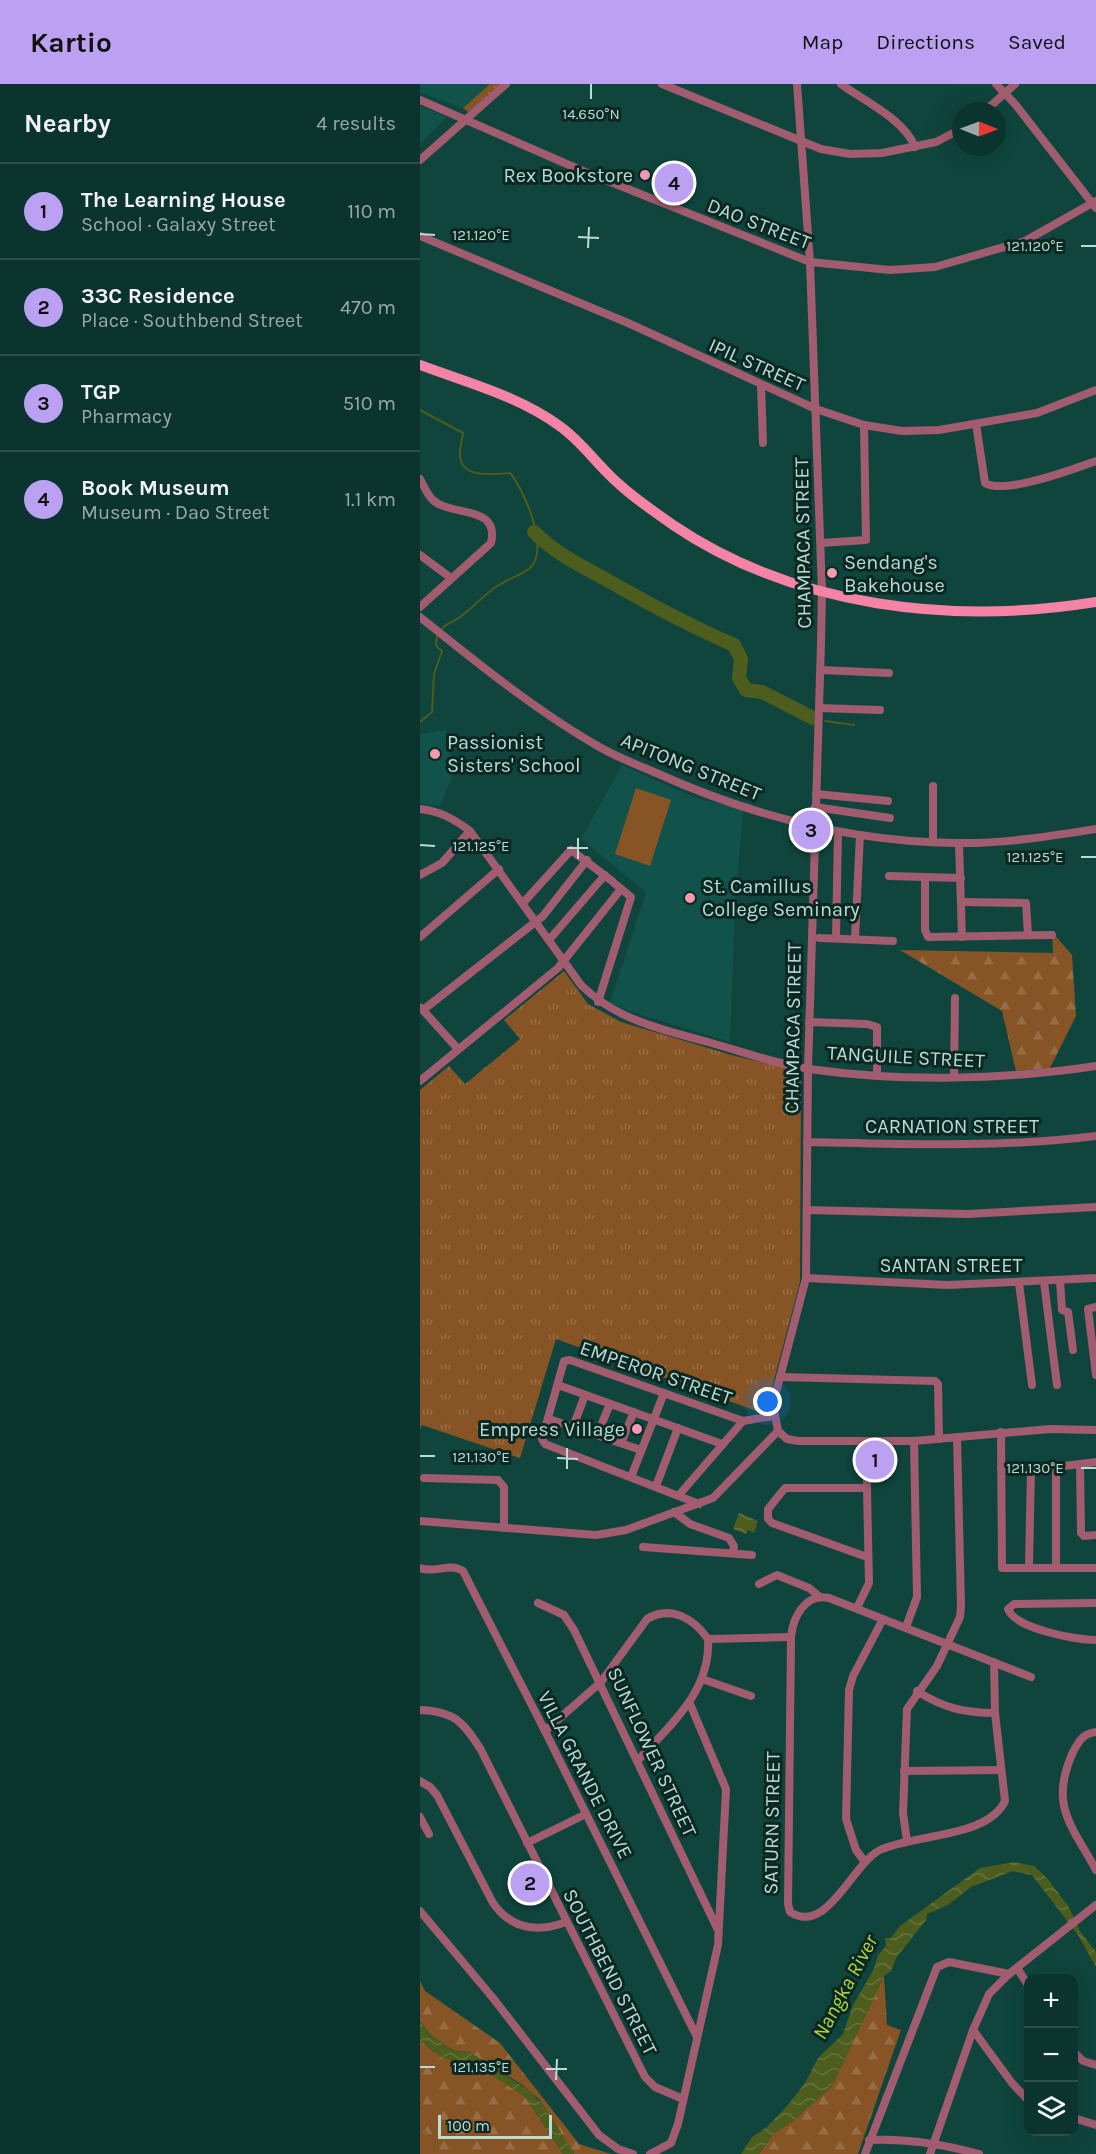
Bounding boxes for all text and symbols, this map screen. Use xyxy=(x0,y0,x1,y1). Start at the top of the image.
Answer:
text: Kartio xyxy=(30,26,112,59)
text: Map xyxy=(802,30,843,54)
text: Directions xyxy=(876,30,975,54)
text: Saved xyxy=(1008,30,1066,54)
north arrow xyxy=(952,102,1006,156)
text: 14.650°N xyxy=(562,105,620,123)
text: Nearby xyxy=(24,108,111,139)
text: 4 results xyxy=(316,112,396,135)
pin: 4 xyxy=(654,160,694,206)
place label: Rex Bookstore xyxy=(503,164,633,187)
marker: Rex Bookstore xyxy=(638,168,652,182)
text: The Learning House xyxy=(81,187,286,213)
street label: DAO STREET xyxy=(704,194,814,254)
text: 1 xyxy=(40,200,47,223)
text: 110 m xyxy=(347,200,396,223)
text: School · Galaxy Street xyxy=(81,213,276,236)
text: 121.120°E xyxy=(452,226,510,244)
text: 121.120°E xyxy=(1006,237,1064,255)
text: 33C Residence xyxy=(81,283,235,309)
text: 2 xyxy=(37,296,50,319)
text: 470 m xyxy=(340,296,396,319)
text: Place · Southbend Street xyxy=(81,309,303,332)
street label: IPIL STREET xyxy=(705,334,809,396)
text: TGP xyxy=(81,379,120,405)
text: 3 xyxy=(37,392,50,415)
text: 510 m xyxy=(343,392,396,415)
text: Pharmacy xyxy=(81,405,172,428)
street label: CHAMPACA STREET xyxy=(790,457,816,629)
text: Book Museum xyxy=(81,475,230,501)
text: 4 xyxy=(38,488,49,511)
text: 1.1 km xyxy=(344,488,396,511)
text: Museum · Dao Street xyxy=(81,501,270,524)
place label: Sendang's Bakehouse xyxy=(844,551,945,597)
marker: Sendang's Bakehouse xyxy=(825,566,839,580)
street label: APITONG STREET xyxy=(618,728,764,806)
place label: Passionist Sisters' School xyxy=(447,731,581,777)
marker: Passionist Sisters' School xyxy=(428,747,442,761)
pin: 3 xyxy=(792,808,830,852)
text: 121.125°E xyxy=(453,837,509,855)
text: 121.125°E xyxy=(1007,848,1063,866)
place label: St. Camillus College Seminary xyxy=(702,875,860,921)
marker: St. Camillus College Seminary xyxy=(683,891,697,905)
street label: CHAMPACA STREET xyxy=(780,942,806,1114)
street label: TANGUILE STREET xyxy=(826,1041,986,1073)
street label: CARNATION STREET xyxy=(865,1115,1039,1138)
street label: SANTAN STREET xyxy=(879,1254,1023,1277)
street label: EMPEROR STREET xyxy=(577,1336,735,1410)
your location xyxy=(753,1387,782,1416)
place label: Empress Village xyxy=(479,1418,625,1441)
marker: Empress Village xyxy=(630,1422,644,1436)
pin: 1 xyxy=(856,1438,894,1482)
text: 121.130°E xyxy=(452,1448,510,1466)
text: 121.130°E xyxy=(1006,1459,1064,1477)
street label: SUNFLOWER STREET xyxy=(603,1664,701,1840)
street label: VILLA GRANDE DRIVE xyxy=(533,1687,637,1863)
street label: SATURN STREET xyxy=(759,1751,785,1895)
pin: 2 xyxy=(510,1860,550,1906)
street label: SOUTHBEND STREET xyxy=(558,1885,662,2059)
water label: Nangka River xyxy=(807,1930,883,2043)
map controls xyxy=(1024,1974,1078,2136)
button: + xyxy=(1024,1974,1078,2028)
button: − xyxy=(1024,2028,1078,2082)
text: 121.135°E xyxy=(452,2058,510,2076)
button: layers xyxy=(1024,2082,1078,2136)
scale bar xyxy=(438,2112,552,2140)
text: 100 m xyxy=(447,2116,490,2135)

